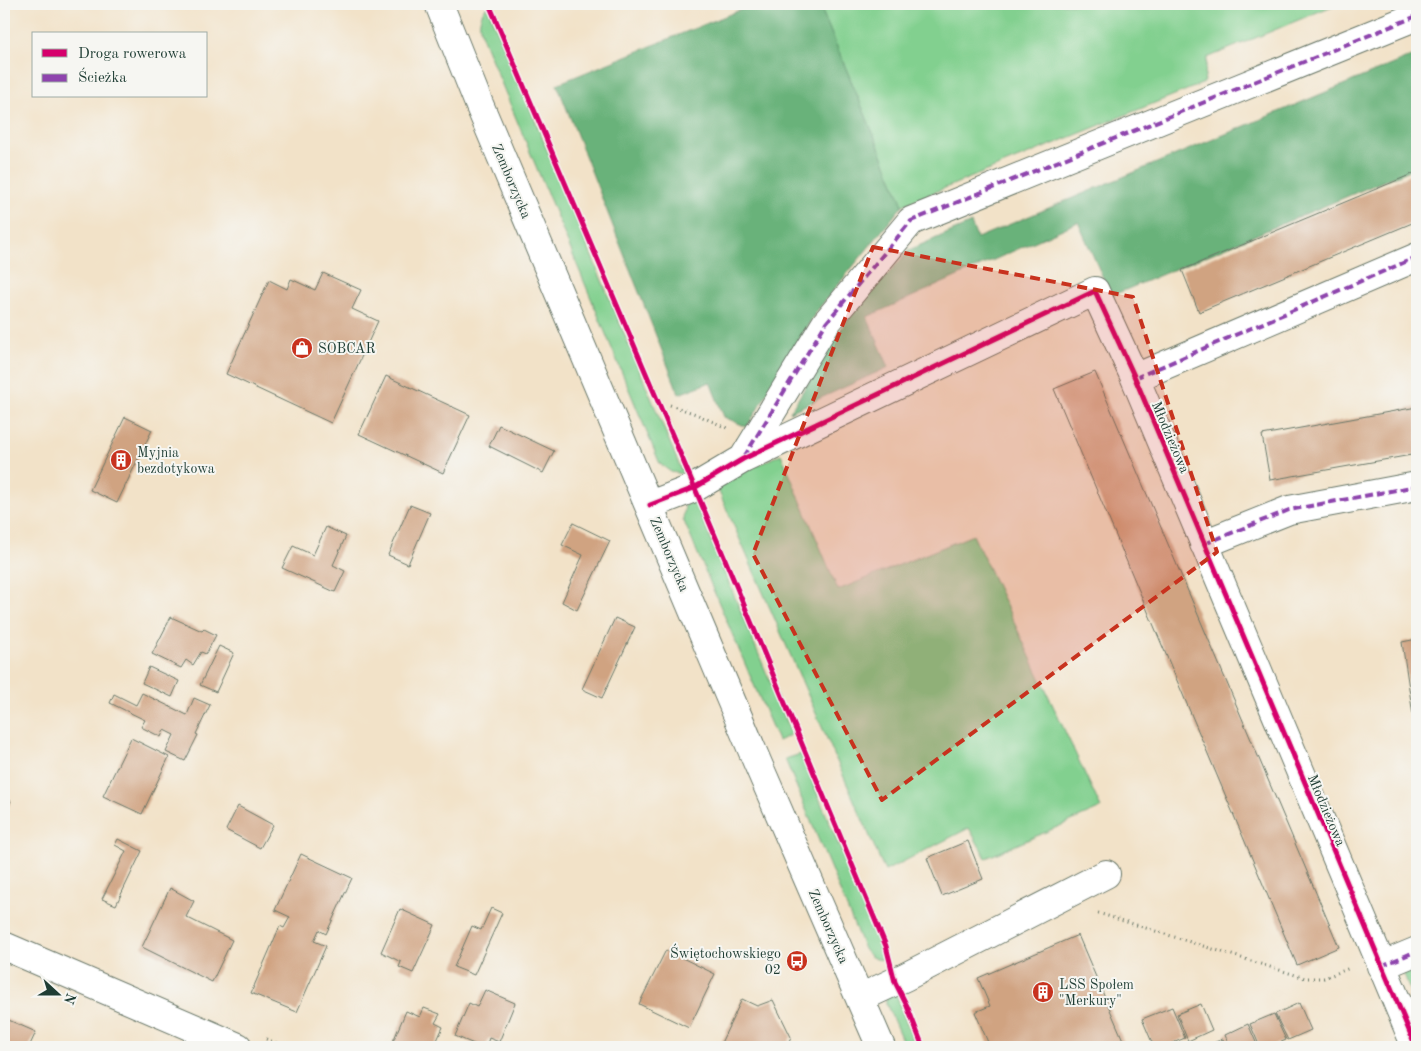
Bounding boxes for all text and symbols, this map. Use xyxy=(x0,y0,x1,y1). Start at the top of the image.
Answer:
legend xyxy=(32,32,208,98)
text: Droga rowerowa xyxy=(78,47,187,62)
text: Ścieżka xyxy=(78,67,127,86)
street label: Zemborzycka xyxy=(489,142,533,221)
shop icon: SOBCAR xyxy=(290,336,314,360)
place label: SOBCAR xyxy=(318,342,376,356)
street label: Młodzieżowa xyxy=(1149,399,1191,475)
place label: Myjnia bezdotykowa xyxy=(137,446,215,476)
building icon: Myjnia bezdotykowa xyxy=(109,448,133,472)
street label: Zemborzycka xyxy=(647,515,691,594)
street label: Młodzieżowa xyxy=(1305,772,1347,848)
street label: Zemborzycka xyxy=(805,887,851,966)
place label: Świętochowskiego 02 xyxy=(670,943,781,977)
bus stop icon: Świętochowskiego 02 xyxy=(785,949,809,973)
north arrow xyxy=(32,968,82,1018)
place label: LSS Społem "Merkury" xyxy=(1059,978,1134,1008)
building icon: LSS Społem "Merkury" xyxy=(1031,980,1055,1004)
text: N xyxy=(61,991,78,1006)

